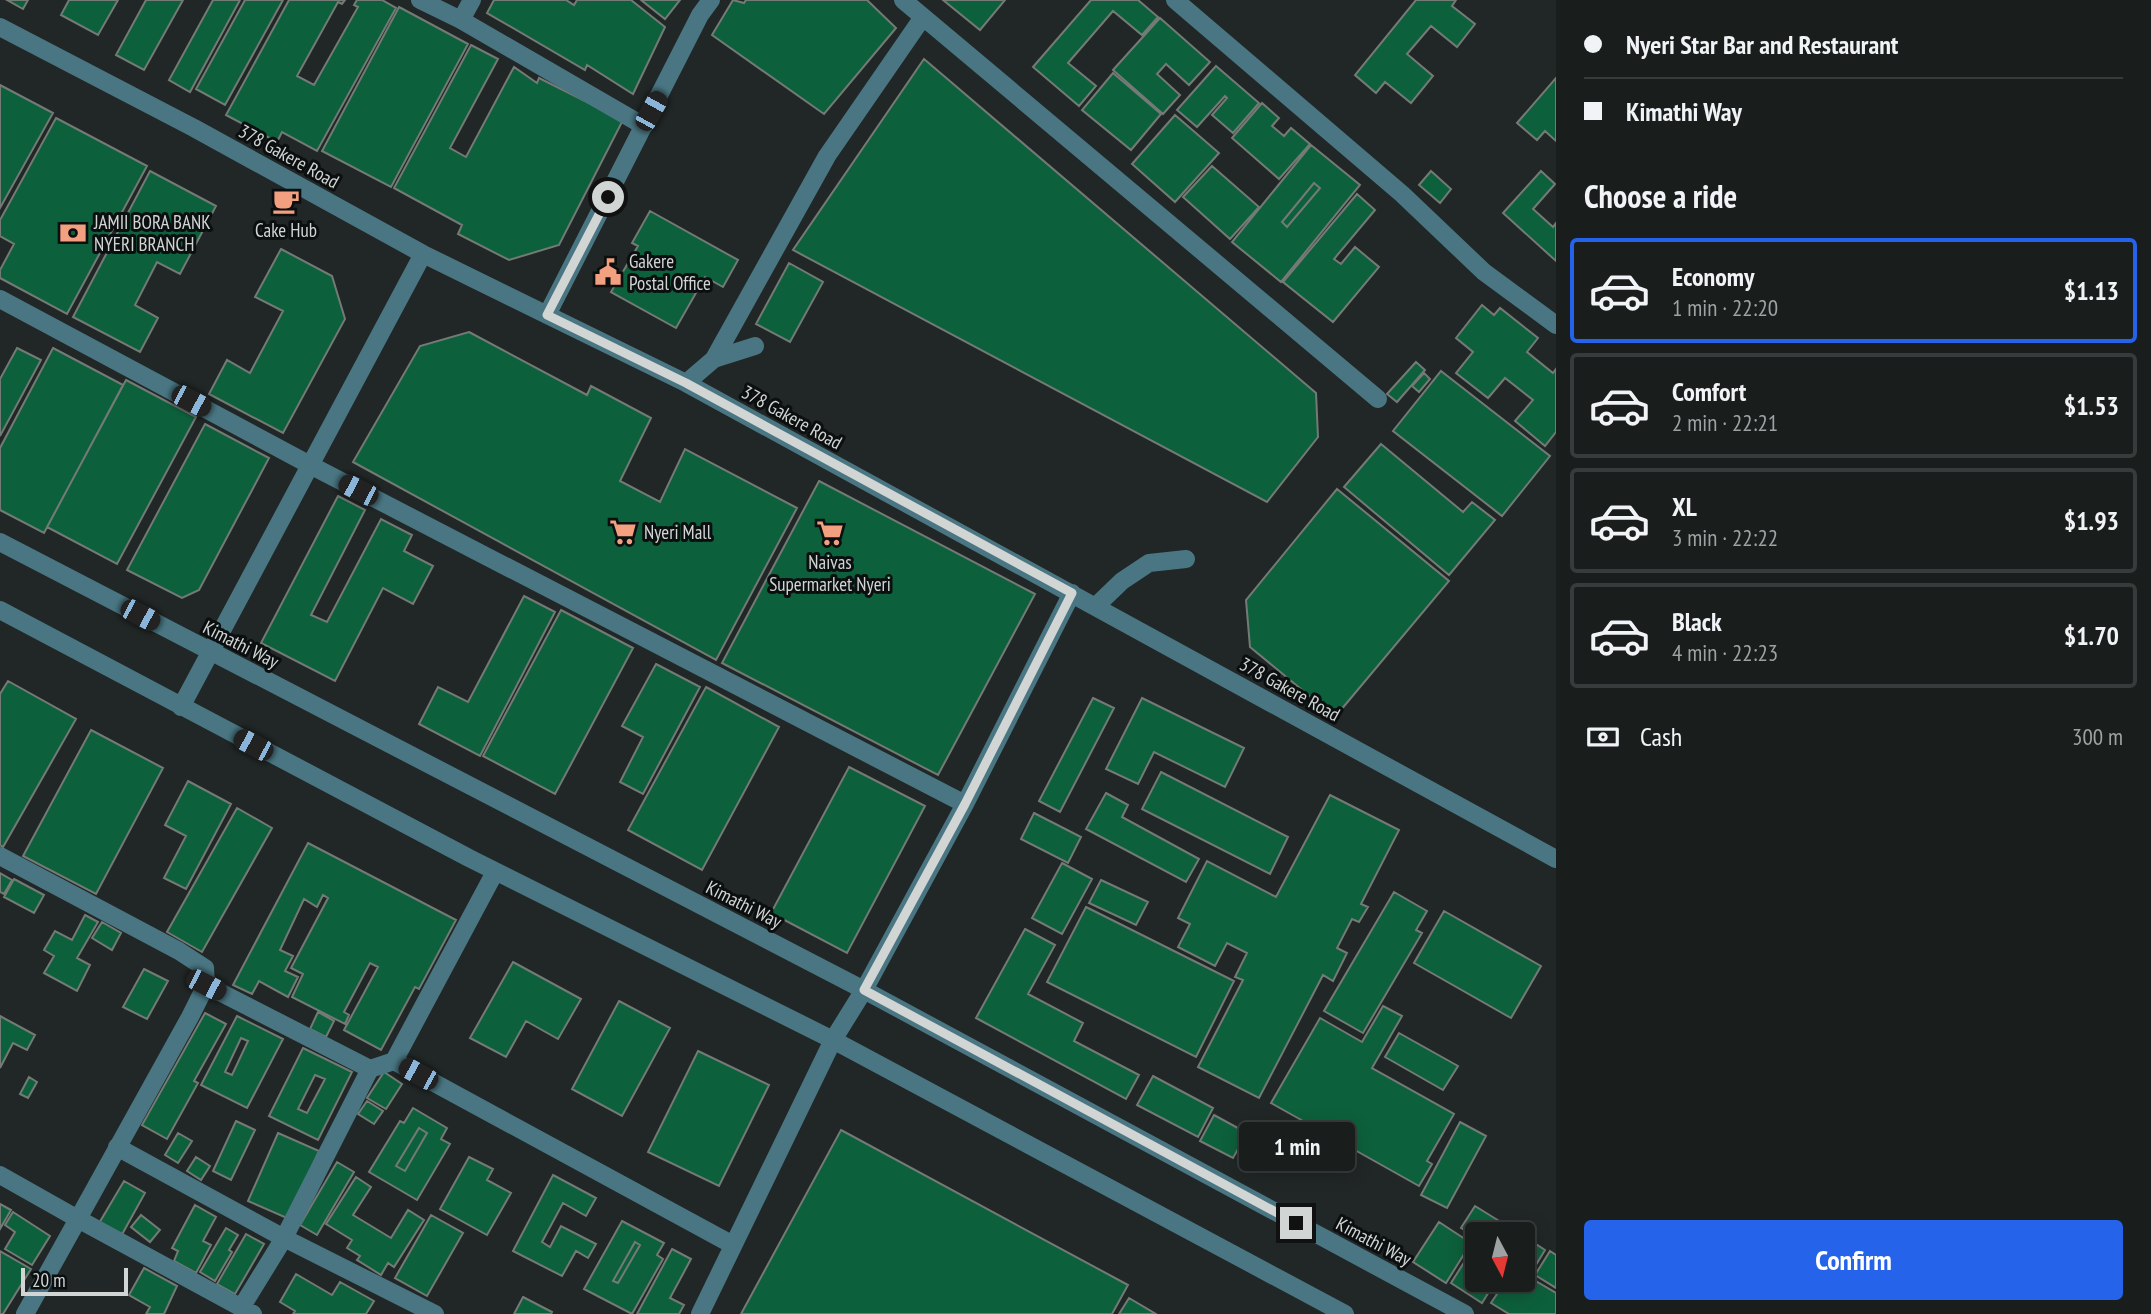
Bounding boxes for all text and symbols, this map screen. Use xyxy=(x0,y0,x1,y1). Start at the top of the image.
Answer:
text: Nyeri Star Bar and Restaurant xyxy=(1626,28,1898,61)
car xyxy=(632,88,671,134)
text: Kimathi Way xyxy=(1626,95,1742,128)
street label: 378 Gakere Road xyxy=(235,119,343,193)
text: Choose a ride xyxy=(1584,175,1737,217)
route start xyxy=(592,181,624,213)
cafe icon: Cake Hub xyxy=(271,186,301,216)
place label: JAMII BORA BANK NYERI BRANCH xyxy=(93,210,211,256)
bank icon: JAMII BORA BANK NYERI BRANCH xyxy=(58,218,88,248)
place label: Cake Hub xyxy=(255,218,317,242)
place label: Gakere Postal Office xyxy=(629,249,711,295)
public building icon: Gakere Postal Office xyxy=(593,257,623,287)
icon: car xyxy=(1588,259,1651,322)
text: Economy xyxy=(1672,260,1754,293)
text: $1.13 xyxy=(2064,274,2119,307)
text: 1 min · 22:20 xyxy=(1672,293,1778,322)
icon: car xyxy=(1588,374,1651,437)
text: Comfort xyxy=(1672,375,1746,408)
street label: 378 Gakere Road xyxy=(738,380,846,454)
car xyxy=(168,382,215,420)
text: $1.53 xyxy=(2064,389,2119,422)
text: 2 min · 22:21 xyxy=(1672,408,1778,437)
car xyxy=(335,471,382,509)
icon: car xyxy=(1588,489,1651,552)
text: XL xyxy=(1672,490,1697,523)
text: $1.93 xyxy=(2064,504,2119,537)
supermarket icon: Nyeri Mall xyxy=(608,517,638,547)
supermarket icon: Naivas Supermarket Nyeri xyxy=(815,518,845,548)
place label: Nyeri Mall xyxy=(644,520,712,544)
text: 3 min · 22:22 xyxy=(1672,523,1778,552)
place label: Naivas Supermarket Nyeri xyxy=(769,550,891,596)
car xyxy=(117,596,164,634)
icon: car xyxy=(1588,604,1651,667)
text: Black xyxy=(1672,605,1722,638)
street label: Kimathi Way xyxy=(199,615,284,674)
text: $1.70 xyxy=(2064,619,2119,652)
text: 4 min · 22:23 xyxy=(1672,638,1778,667)
street label: 378 Gakere Road xyxy=(1236,652,1344,726)
icon: cash xyxy=(1584,718,1622,756)
text: Cash xyxy=(1640,720,1682,753)
text: 300 m xyxy=(2072,722,2123,751)
car xyxy=(230,726,277,764)
street label: Kimathi Way xyxy=(702,875,787,934)
car xyxy=(183,966,230,1004)
car xyxy=(395,1055,442,1093)
callout: 1 min xyxy=(1238,1122,1354,1170)
text: 1 min xyxy=(1274,1132,1320,1161)
route end xyxy=(1280,1207,1312,1239)
street label: Kimathi Way xyxy=(1332,1211,1416,1271)
button: Confirm xyxy=(1584,1220,2123,1300)
north arrow xyxy=(1465,1222,1535,1292)
map controls xyxy=(1465,1222,1535,1292)
scale bar xyxy=(21,1265,128,1297)
text: 20 m xyxy=(32,1268,66,1292)

